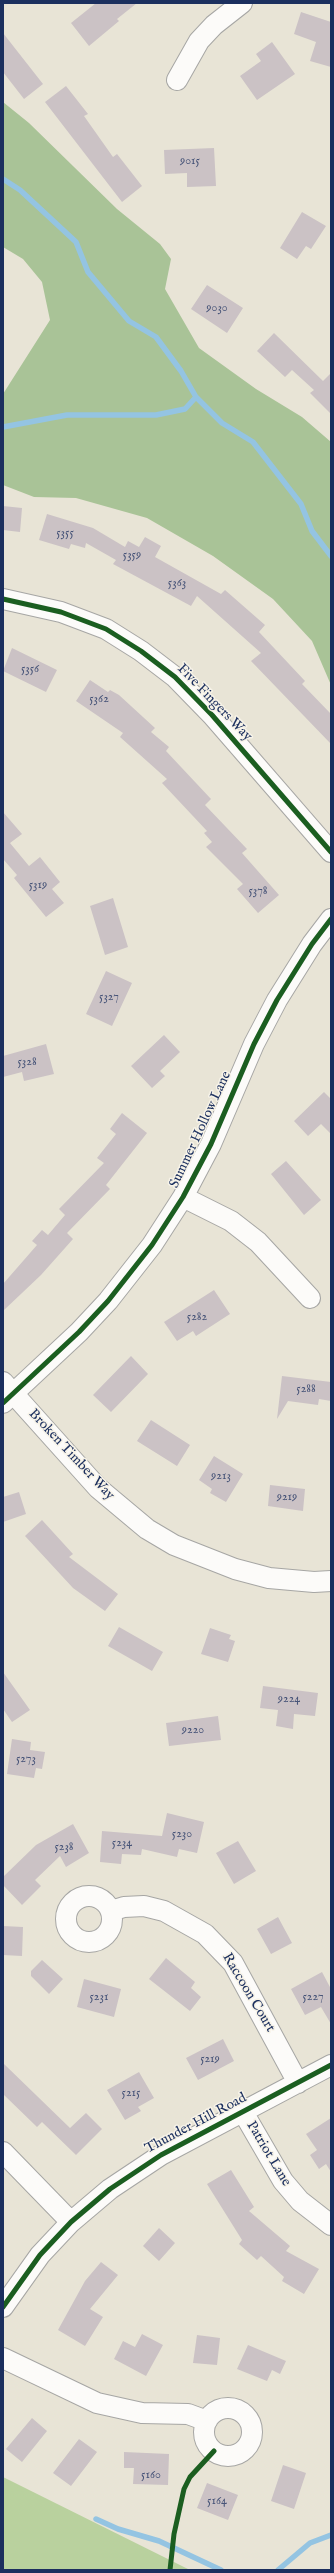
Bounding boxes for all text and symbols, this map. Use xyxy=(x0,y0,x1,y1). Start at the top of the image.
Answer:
house number: 9015 xyxy=(180,155,200,169)
house number: 9030 xyxy=(206,302,228,316)
house number: 5355 xyxy=(56,527,74,541)
house number: 5359 xyxy=(123,549,141,563)
house number: 5363 xyxy=(168,577,186,591)
street label: Five Fingers Way xyxy=(173,661,255,745)
house number: 5356 xyxy=(21,663,39,677)
house number: 5362 xyxy=(89,693,109,707)
house number: 5319 xyxy=(29,879,47,893)
house number: 5378 xyxy=(248,885,268,899)
house number: 5327 xyxy=(99,991,119,1005)
house number: 5328 xyxy=(17,1056,37,1070)
street label: Summer Hollow Lane xyxy=(167,1069,235,1191)
house number: 5282 xyxy=(187,1311,207,1325)
house number: 5288 xyxy=(296,1383,316,1397)
street label: Broken Timber Way xyxy=(25,1406,117,1504)
house number: 9213 xyxy=(211,1470,231,1484)
house number: 9219 xyxy=(277,1491,297,1505)
house number: 9224 xyxy=(278,1693,300,1707)
house number: 9220 xyxy=(182,1724,204,1738)
house number: 5273 xyxy=(16,1753,36,1767)
house number: 5230 xyxy=(172,1828,192,1842)
house number: 5234 xyxy=(112,1837,132,1851)
house number: 5238 xyxy=(54,1841,74,1855)
street label: Raccoon Court xyxy=(218,1951,278,2035)
house number: 5231 xyxy=(90,1991,108,2005)
house number: 5227 xyxy=(302,1991,324,2005)
house number: 5219 xyxy=(200,2053,220,2067)
house number: 5215 xyxy=(122,2087,140,2101)
street label: Thunder Hill Road xyxy=(142,2090,250,2158)
street label: Patriot Lane xyxy=(242,2118,294,2190)
house number: 5160 xyxy=(141,2469,161,2483)
house number: 5164 xyxy=(207,2495,227,2509)

